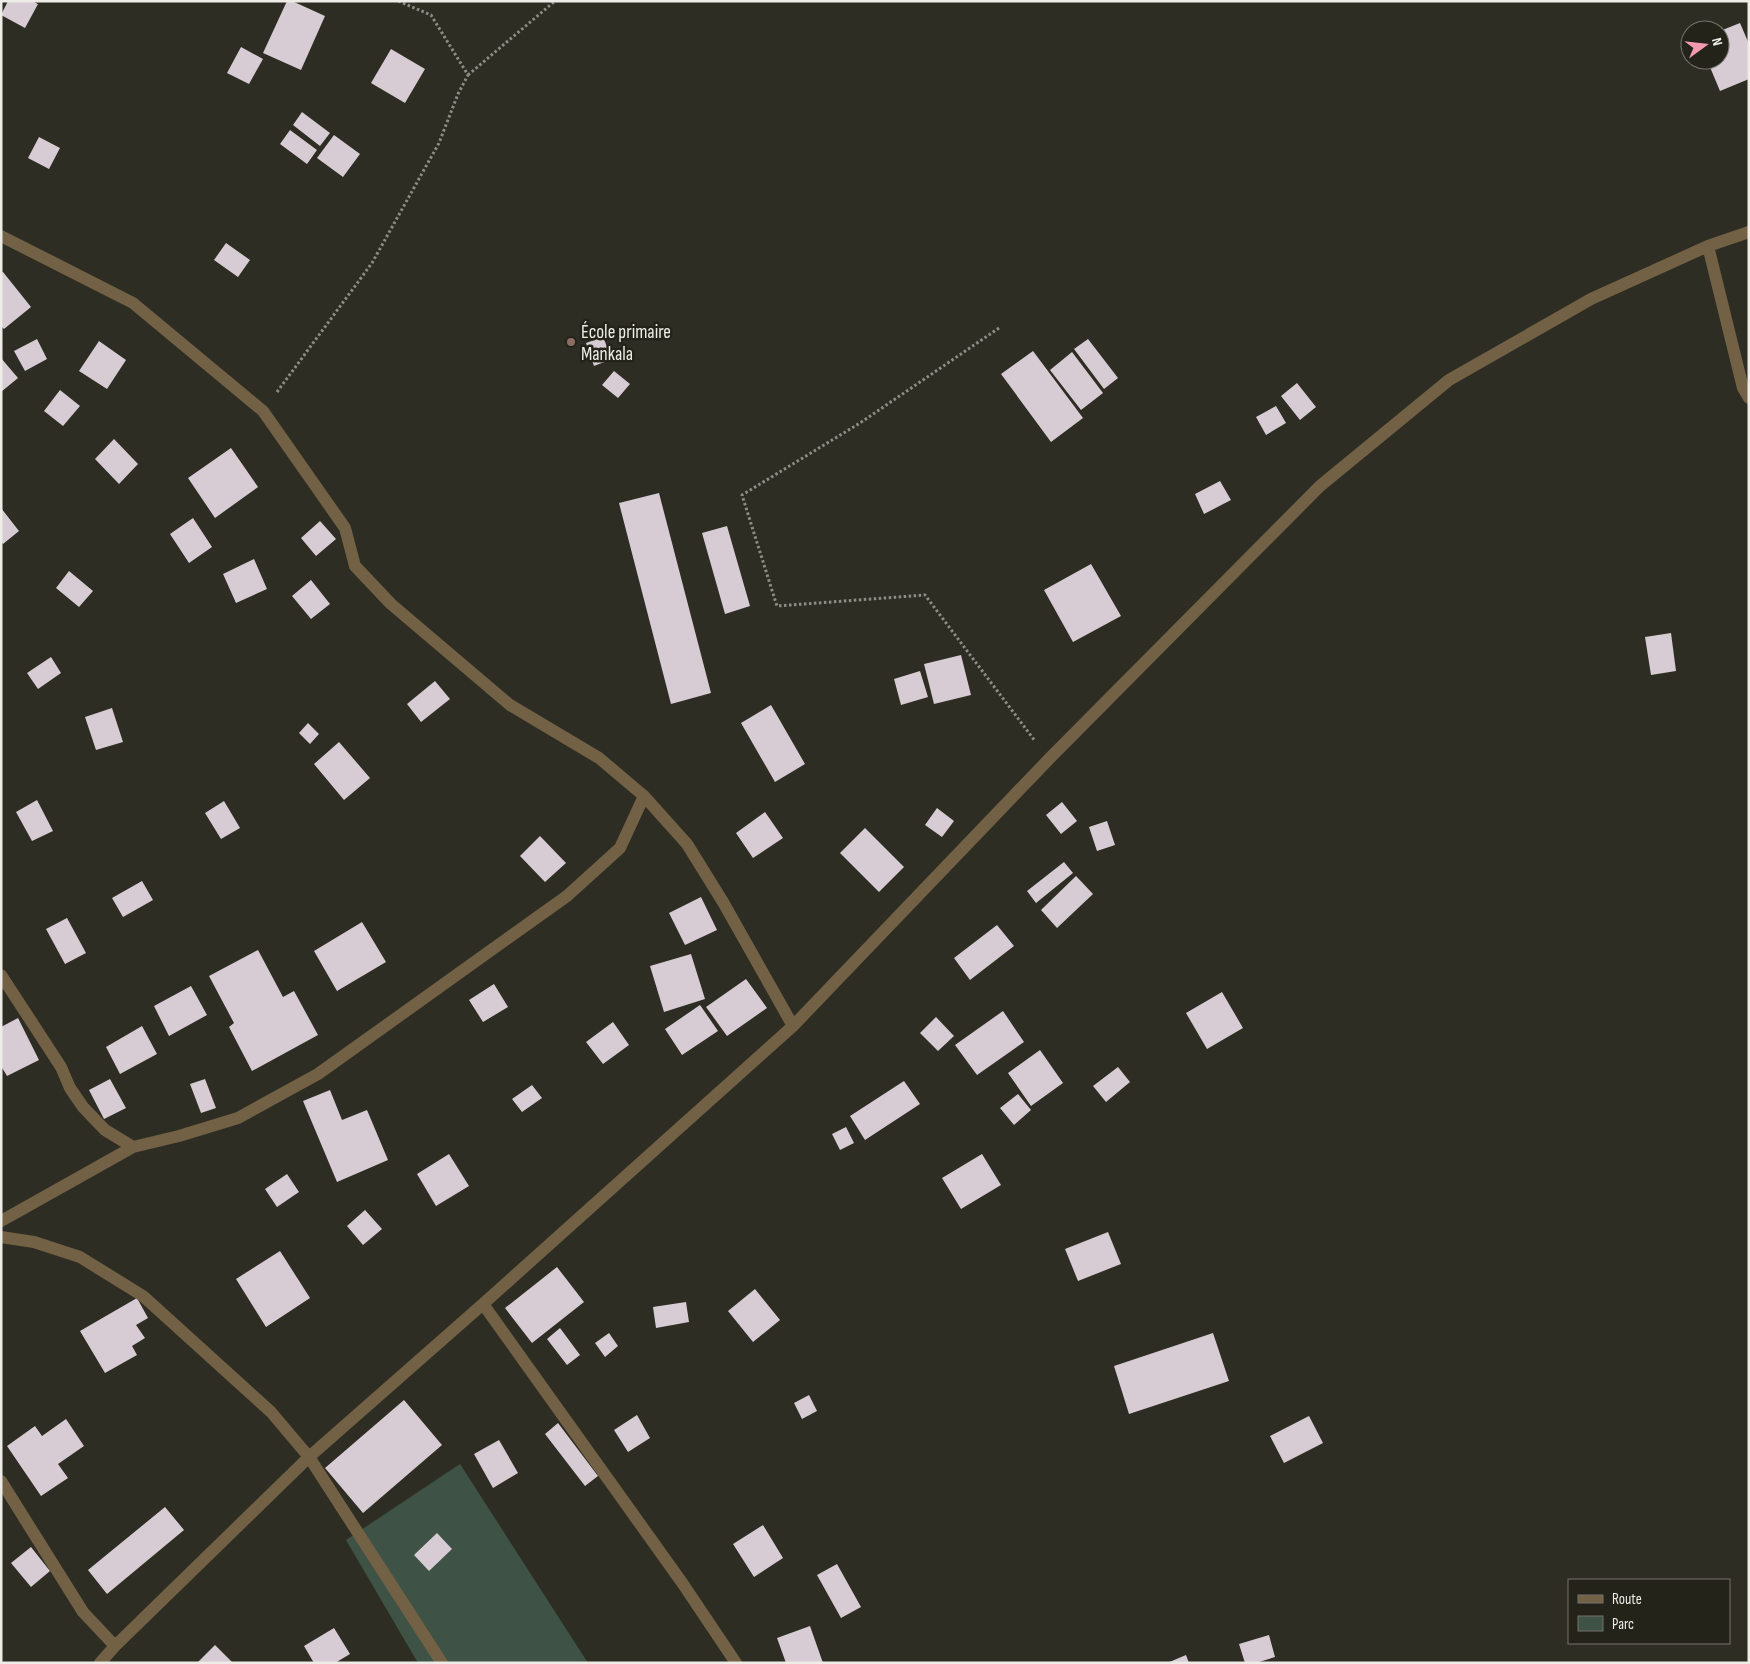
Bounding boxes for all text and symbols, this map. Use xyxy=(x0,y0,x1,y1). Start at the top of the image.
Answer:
north arrow xyxy=(1680,20,1730,70)
text: N xyxy=(1708,36,1726,48)
place label: École primaire Mankala xyxy=(581,321,671,366)
marker: École primaire Mankala xyxy=(565,336,577,348)
legend xyxy=(1568,1579,1730,1644)
text: Route xyxy=(1612,1590,1642,1609)
text: Parc xyxy=(1612,1615,1634,1634)

